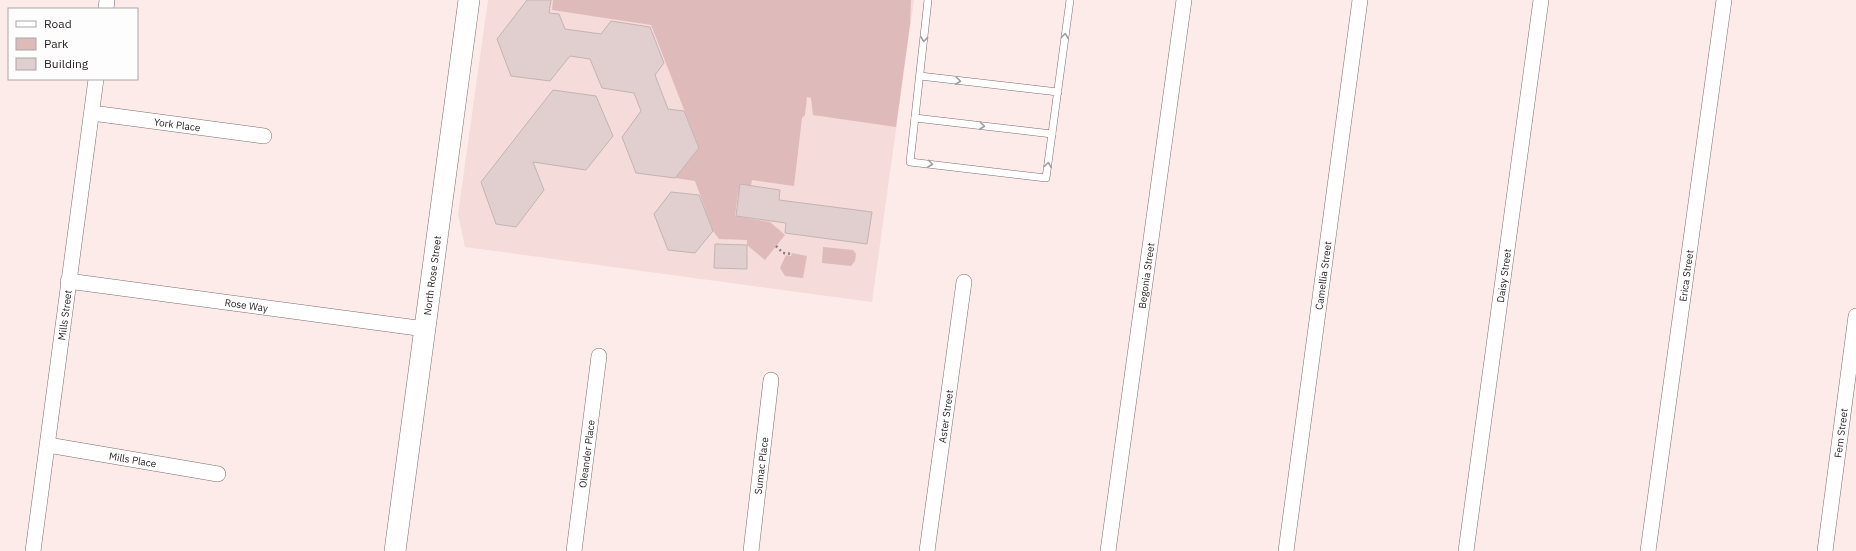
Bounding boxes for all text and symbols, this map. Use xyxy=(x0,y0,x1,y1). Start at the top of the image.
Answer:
legend xyxy=(8,8,138,80)
text: Road xyxy=(44,16,72,31)
one-way arrow xyxy=(1060,33,1069,39)
text: Park xyxy=(44,36,69,51)
one-way arrow xyxy=(920,36,929,42)
text: Building xyxy=(44,56,89,71)
one-way arrow xyxy=(955,76,962,85)
street label: York Place xyxy=(153,115,202,135)
one-way arrow xyxy=(979,121,985,130)
one-way arrow xyxy=(927,160,933,169)
one-way arrow xyxy=(1043,162,1052,168)
street label: North Rose Street xyxy=(421,235,444,316)
street label: Camellia Street xyxy=(1312,240,1335,311)
street label: Begonia Street xyxy=(1136,241,1158,309)
street label: Daisy Street xyxy=(1494,247,1514,303)
street label: Erica Street xyxy=(1676,248,1697,302)
street label: Mills Street xyxy=(55,289,75,341)
street label: Rose Way xyxy=(224,296,269,315)
street label: Aster Street xyxy=(936,388,956,444)
street label: Fern Street xyxy=(1831,407,1851,459)
street label: Oleander Place xyxy=(576,419,598,489)
street label: Sumac Place xyxy=(752,436,771,495)
street label: Mills Place xyxy=(108,450,158,470)

